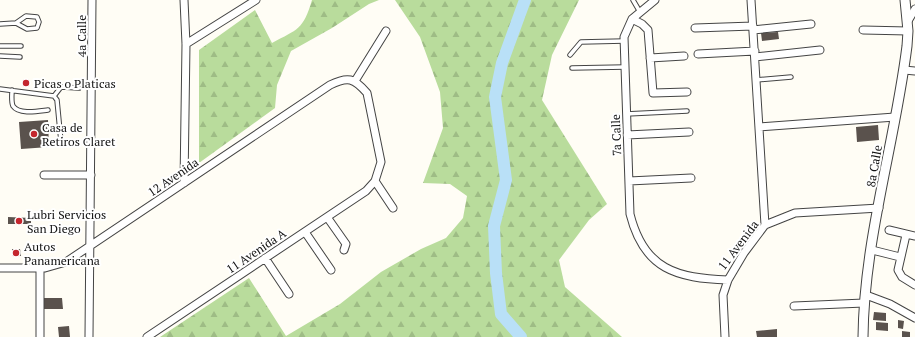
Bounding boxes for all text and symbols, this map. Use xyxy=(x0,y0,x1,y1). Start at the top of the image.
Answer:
street label: 4a Calle xyxy=(74,15,89,57)
place label: Picas o Platicas xyxy=(34,76,116,91)
marker: Picas o Platicas xyxy=(21,78,31,88)
street label: 7a Calle xyxy=(608,114,624,156)
place label: Casa de Retiros Claret xyxy=(42,120,116,149)
marker: Casa de Retiros Claret xyxy=(29,129,39,139)
street label: 8a Calle xyxy=(863,144,885,188)
street label: 12 Avenida xyxy=(145,155,201,199)
place label: Lubri Servicios San Diego xyxy=(27,207,106,236)
marker: Lubri Servicios San Diego xyxy=(14,216,24,226)
street label: 11 Avenida xyxy=(715,217,761,273)
street label: 11 Avenida A xyxy=(223,225,289,277)
place label: Autos Panamericana xyxy=(24,239,100,268)
marker: Autos Panamericana xyxy=(11,248,21,258)

